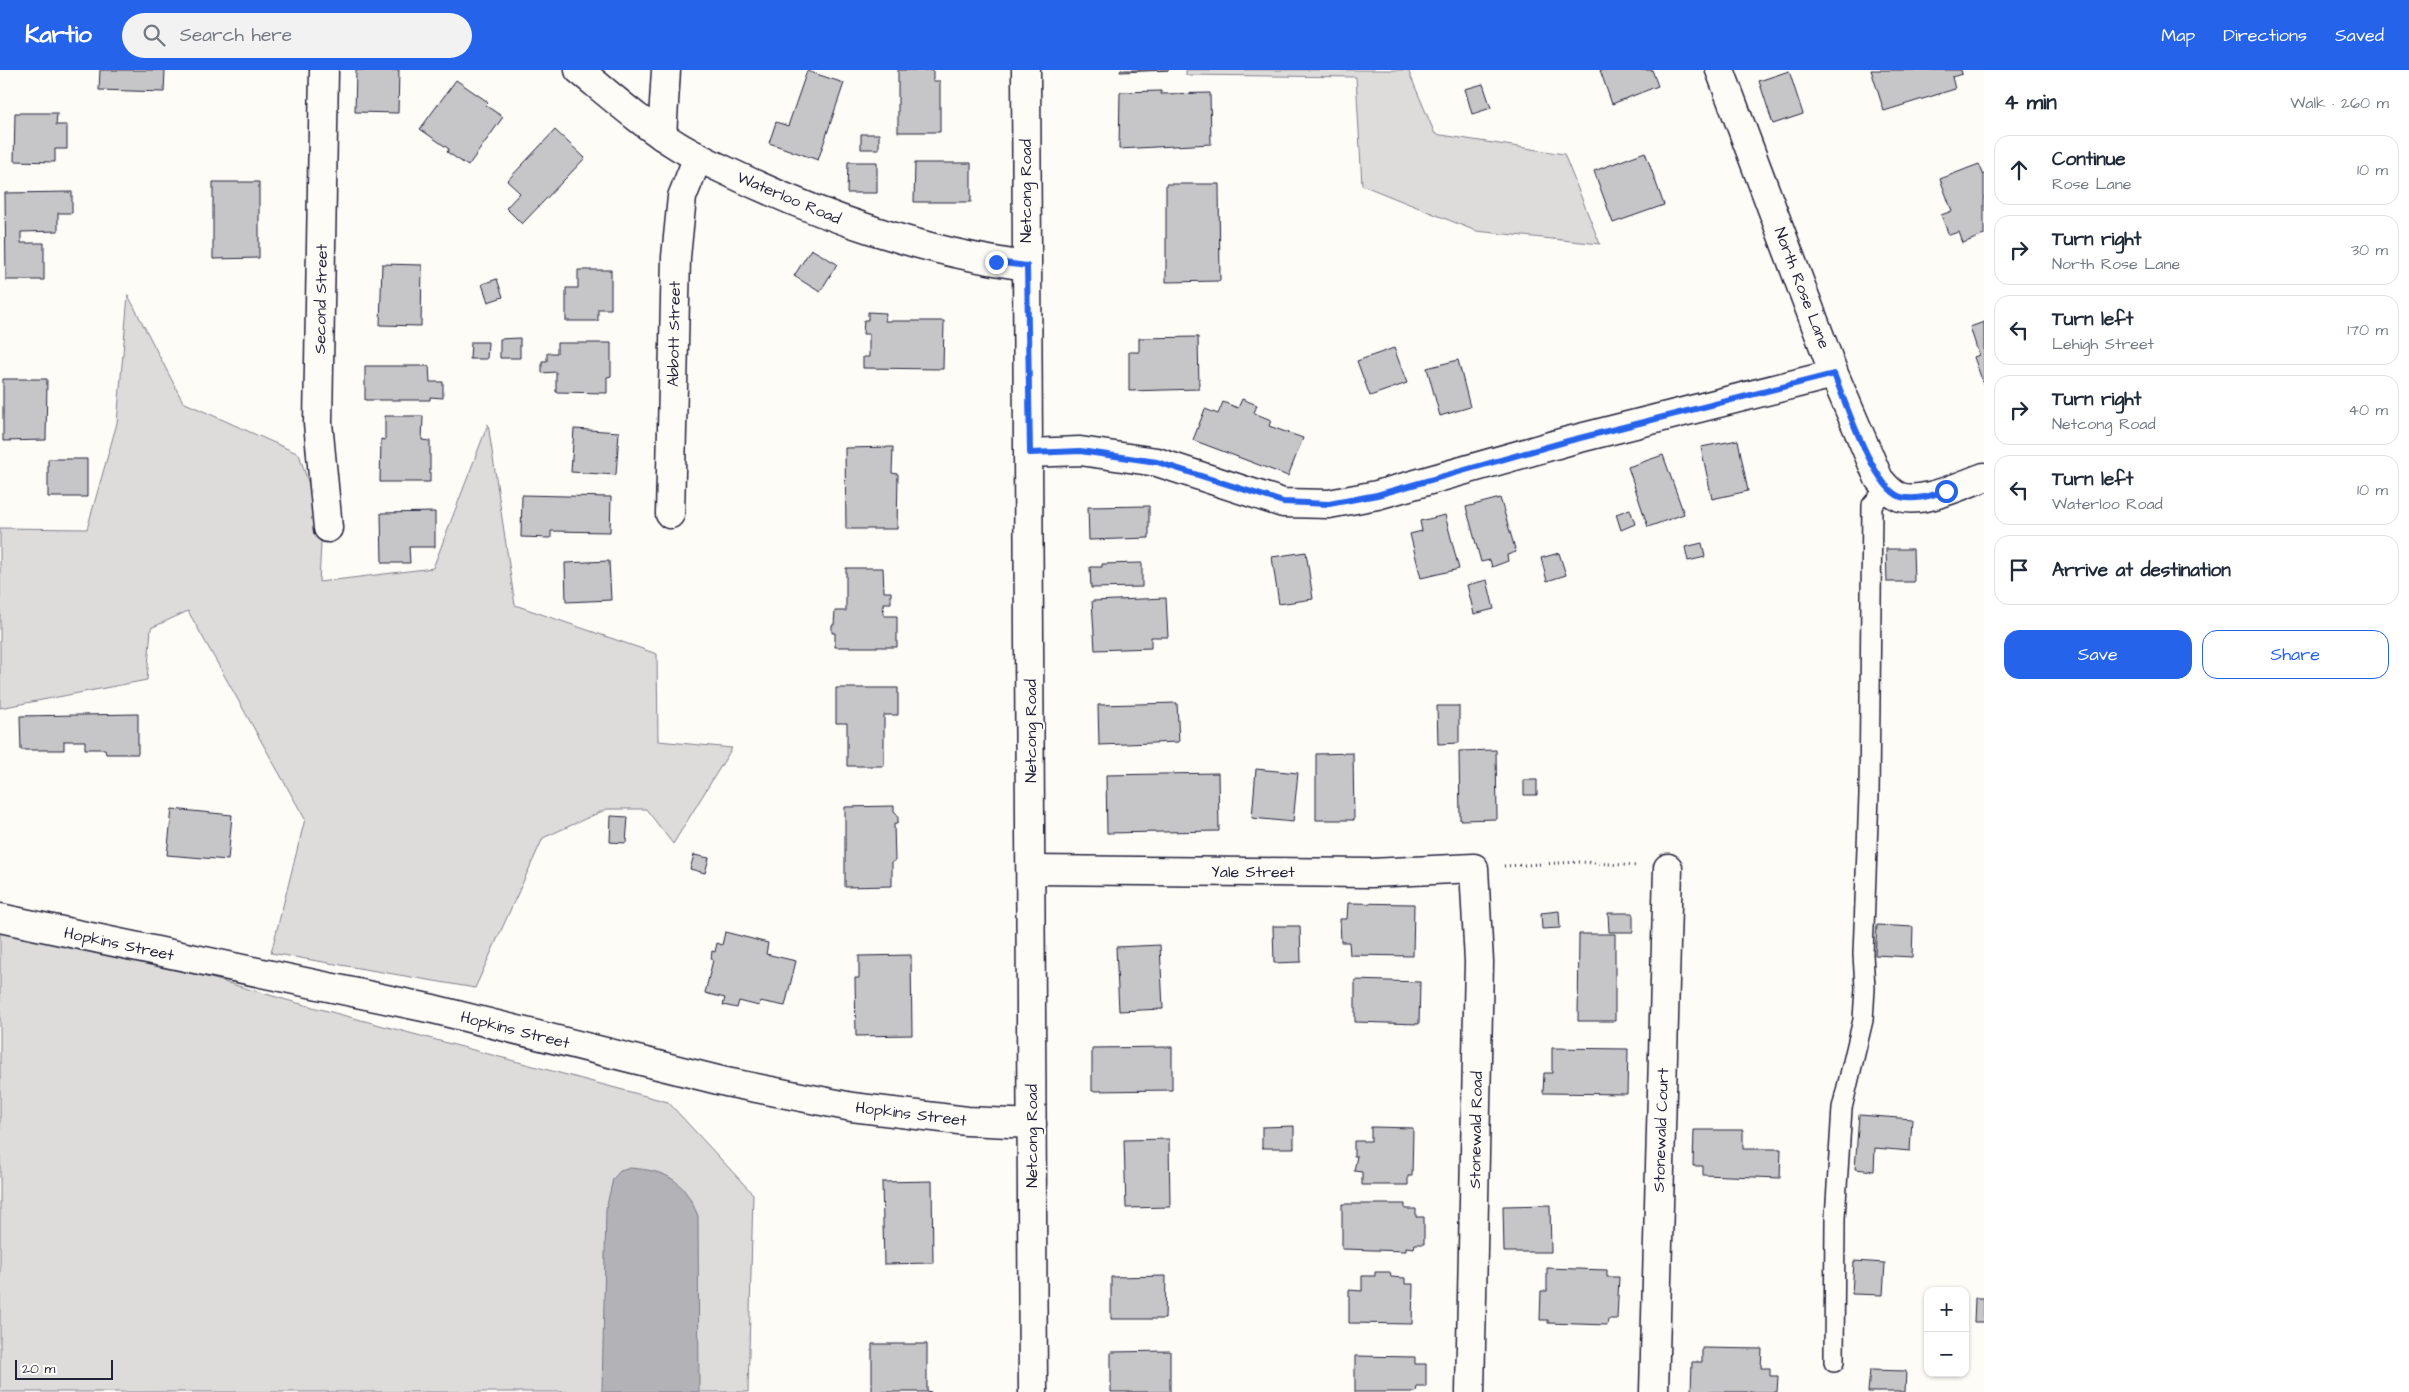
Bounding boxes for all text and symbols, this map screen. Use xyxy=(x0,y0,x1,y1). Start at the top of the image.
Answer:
search box xyxy=(122,13,472,58)
text: Kartio xyxy=(25,18,92,52)
icon: search xyxy=(140,21,168,49)
text: Search here xyxy=(180,22,292,49)
text: Map xyxy=(2161,23,2195,48)
text: Directions xyxy=(2223,23,2307,48)
text: Saved xyxy=(2335,23,2384,48)
text: 4 min xyxy=(2004,88,2057,117)
text: Walk · 260 m xyxy=(2290,92,2389,114)
street label: Netcong Road xyxy=(1015,139,1038,243)
text: Continue xyxy=(2052,146,2126,173)
icon: ahead xyxy=(2005,156,2033,184)
text: 10 m xyxy=(2357,159,2388,181)
street label: Waterloo Road xyxy=(734,166,844,230)
text: Rose Lane xyxy=(2052,173,2131,195)
street label: North Rose Lane xyxy=(1769,224,1835,352)
text: Turn right xyxy=(2052,226,2141,253)
icon: right xyxy=(2005,236,2033,264)
text: 30 m xyxy=(2351,239,2388,261)
street label: Second Street xyxy=(309,243,333,354)
route end xyxy=(985,251,1008,274)
text: North Rose Lane xyxy=(2052,253,2180,275)
street label: Abbott Street xyxy=(662,280,686,387)
text: Turn left xyxy=(2052,306,2133,333)
icon: left xyxy=(2005,316,2033,344)
text: 170 m xyxy=(2347,319,2388,341)
text: Lehigh Street xyxy=(2052,333,2154,355)
text: Turn right xyxy=(2052,386,2141,413)
icon: right xyxy=(2005,396,2033,424)
text: 40 m xyxy=(2348,399,2388,421)
text: Netcong Road xyxy=(2052,413,2156,435)
text: Turn left xyxy=(2052,466,2133,493)
icon: left xyxy=(2005,476,2033,504)
text: 10 m xyxy=(2357,479,2388,501)
route start xyxy=(1935,480,1958,503)
text: Waterloo Road xyxy=(2052,493,2163,515)
icon: arrive xyxy=(2005,556,2033,584)
text: Arrive at destination xyxy=(2052,557,2231,584)
button: Save xyxy=(2004,630,2192,679)
button: Share xyxy=(2202,630,2389,679)
street label: Netcong Road xyxy=(1020,679,1043,783)
street label: Yale Street xyxy=(1211,861,1295,883)
street label: Hopkins Street xyxy=(62,922,176,966)
street label: Hopkins Street xyxy=(458,1006,572,1054)
street label: Stonewald Court xyxy=(1648,1067,1674,1193)
street label: Stonewald Road xyxy=(1464,1071,1488,1189)
street label: Netcong Road xyxy=(1021,1084,1044,1188)
street label: Hopkins Street xyxy=(854,1096,968,1132)
map controls xyxy=(1924,1287,1969,1377)
button: + xyxy=(1924,1287,1969,1332)
button: − xyxy=(1924,1332,1969,1377)
scale bar xyxy=(15,1357,112,1380)
text: 20 m xyxy=(22,1359,55,1379)

